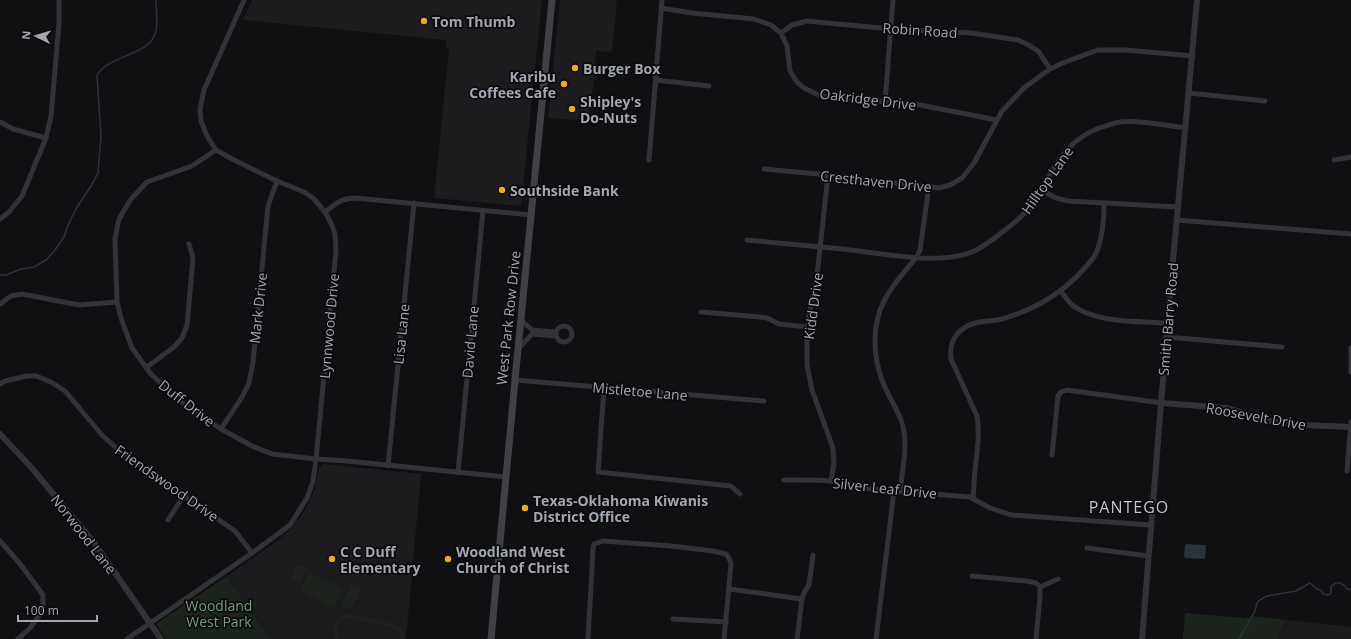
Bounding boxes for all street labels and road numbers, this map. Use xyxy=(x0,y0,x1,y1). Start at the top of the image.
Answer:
street label: Robin Road xyxy=(882,18,958,42)
street label: Oakridge Drive xyxy=(819,84,918,114)
street label: Hilltop Lane xyxy=(1017,142,1077,217)
street label: Cresthaven Drive xyxy=(819,166,933,196)
street label: West Park Row Drive xyxy=(492,250,525,386)
street label: Smith Barry Road xyxy=(1154,262,1182,376)
street label: Mark Drive xyxy=(245,271,271,344)
street label: Kidd Drive xyxy=(799,271,827,341)
street label: Lynnwood Drive xyxy=(315,272,343,379)
street label: Lisa Lane xyxy=(388,303,414,365)
street label: David Lane xyxy=(457,305,483,379)
street label: Duff Drive xyxy=(155,375,219,431)
street label: Mistletoe Lane xyxy=(592,377,689,405)
street label: Roosevelt Drive xyxy=(1204,398,1308,434)
street label: Friendswood Drive xyxy=(111,440,223,526)
street label: Silver Leaf Drive xyxy=(832,473,938,503)
street label: Norwood Lane xyxy=(47,490,121,578)

